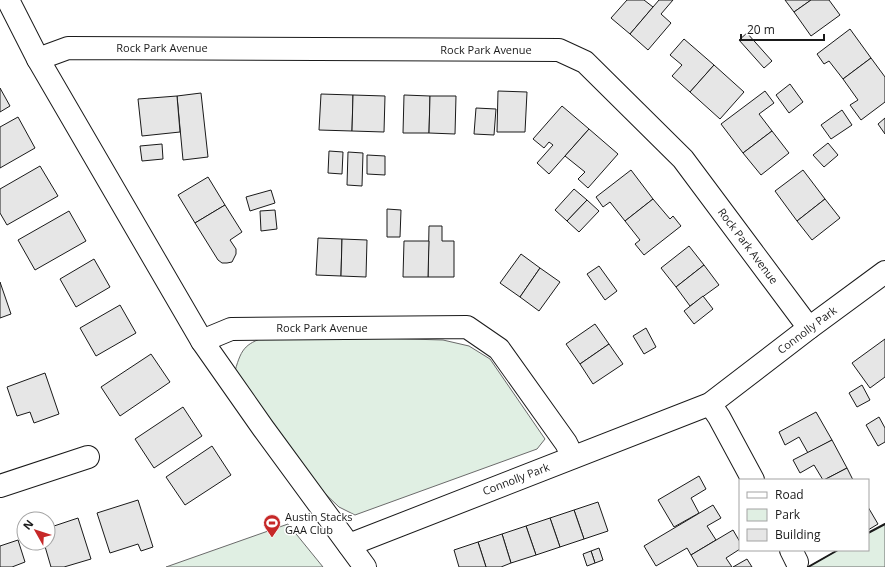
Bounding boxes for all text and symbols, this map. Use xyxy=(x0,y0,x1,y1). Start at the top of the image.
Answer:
scale bar xyxy=(741,16,824,42)
text: 20 m xyxy=(747,21,775,38)
street label: Rock Park Avenue xyxy=(116,40,208,55)
street label: Rock Park Avenue xyxy=(440,42,532,57)
street label: Rock Park Avenue xyxy=(715,205,782,287)
street label: Connolly Park xyxy=(774,302,840,357)
street label: Rock Park Avenue xyxy=(276,320,368,335)
street label: Connolly Park xyxy=(480,459,552,498)
legend xyxy=(739,479,869,551)
text: Road xyxy=(775,486,804,503)
text: Park xyxy=(775,506,801,523)
place label: Austin Stacks GAA Club xyxy=(285,509,353,537)
north arrow xyxy=(16,511,56,551)
sports icon: Austin Stacks GAA Club xyxy=(262,513,282,538)
text: N xyxy=(19,516,36,533)
text: Building xyxy=(775,526,821,543)

